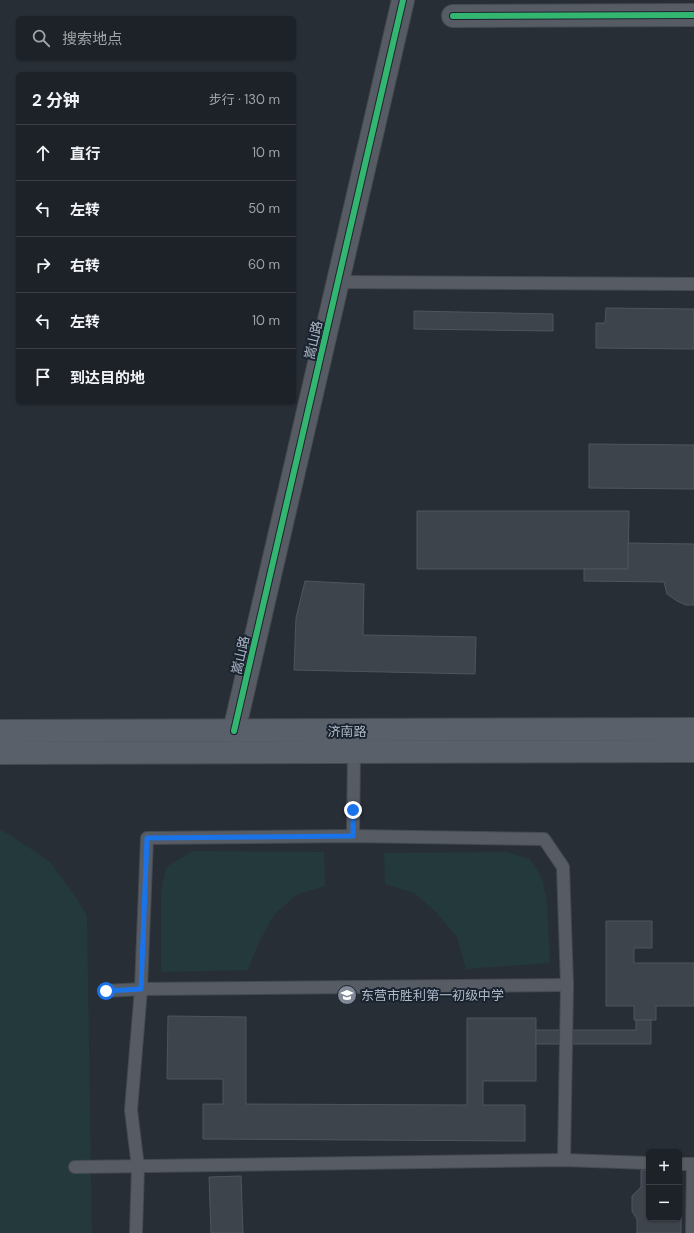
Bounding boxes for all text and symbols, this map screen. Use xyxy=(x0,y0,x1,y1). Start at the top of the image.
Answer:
search box xyxy=(16,16,296,60)
icon: search xyxy=(30,27,52,49)
text: 搜索地点 xyxy=(62,29,122,49)
text: 2 分钟 xyxy=(32,89,80,111)
text: 步行 · 130 m xyxy=(209,91,280,108)
icon: ahead xyxy=(32,142,54,164)
text: 直行 xyxy=(70,144,100,164)
text: 10 m xyxy=(252,144,280,161)
icon: left xyxy=(32,198,54,220)
text: 左转 xyxy=(70,200,100,220)
text: 50 m xyxy=(248,200,280,217)
icon: right xyxy=(32,254,54,276)
text: 右转 xyxy=(70,256,100,276)
text: 60 m xyxy=(248,256,280,273)
icon: left xyxy=(32,310,54,332)
text: 左转 xyxy=(70,312,100,332)
text: 10 m xyxy=(252,312,280,329)
street label: 嵩山路 xyxy=(301,319,326,361)
icon: arrive xyxy=(32,366,54,388)
text: 到达目的地 xyxy=(70,368,145,388)
street label: 嵩山路 xyxy=(228,634,253,676)
street label: 济南路 xyxy=(327,723,367,740)
route end xyxy=(344,801,362,819)
route start xyxy=(97,982,115,1000)
school or university icon: 东营市胜利第一初级中学 xyxy=(336,984,358,1006)
place label: 东营市胜利第一初级中学 xyxy=(361,987,504,1004)
map controls xyxy=(646,1149,682,1221)
button: + xyxy=(646,1149,682,1185)
button: − xyxy=(646,1185,682,1221)

